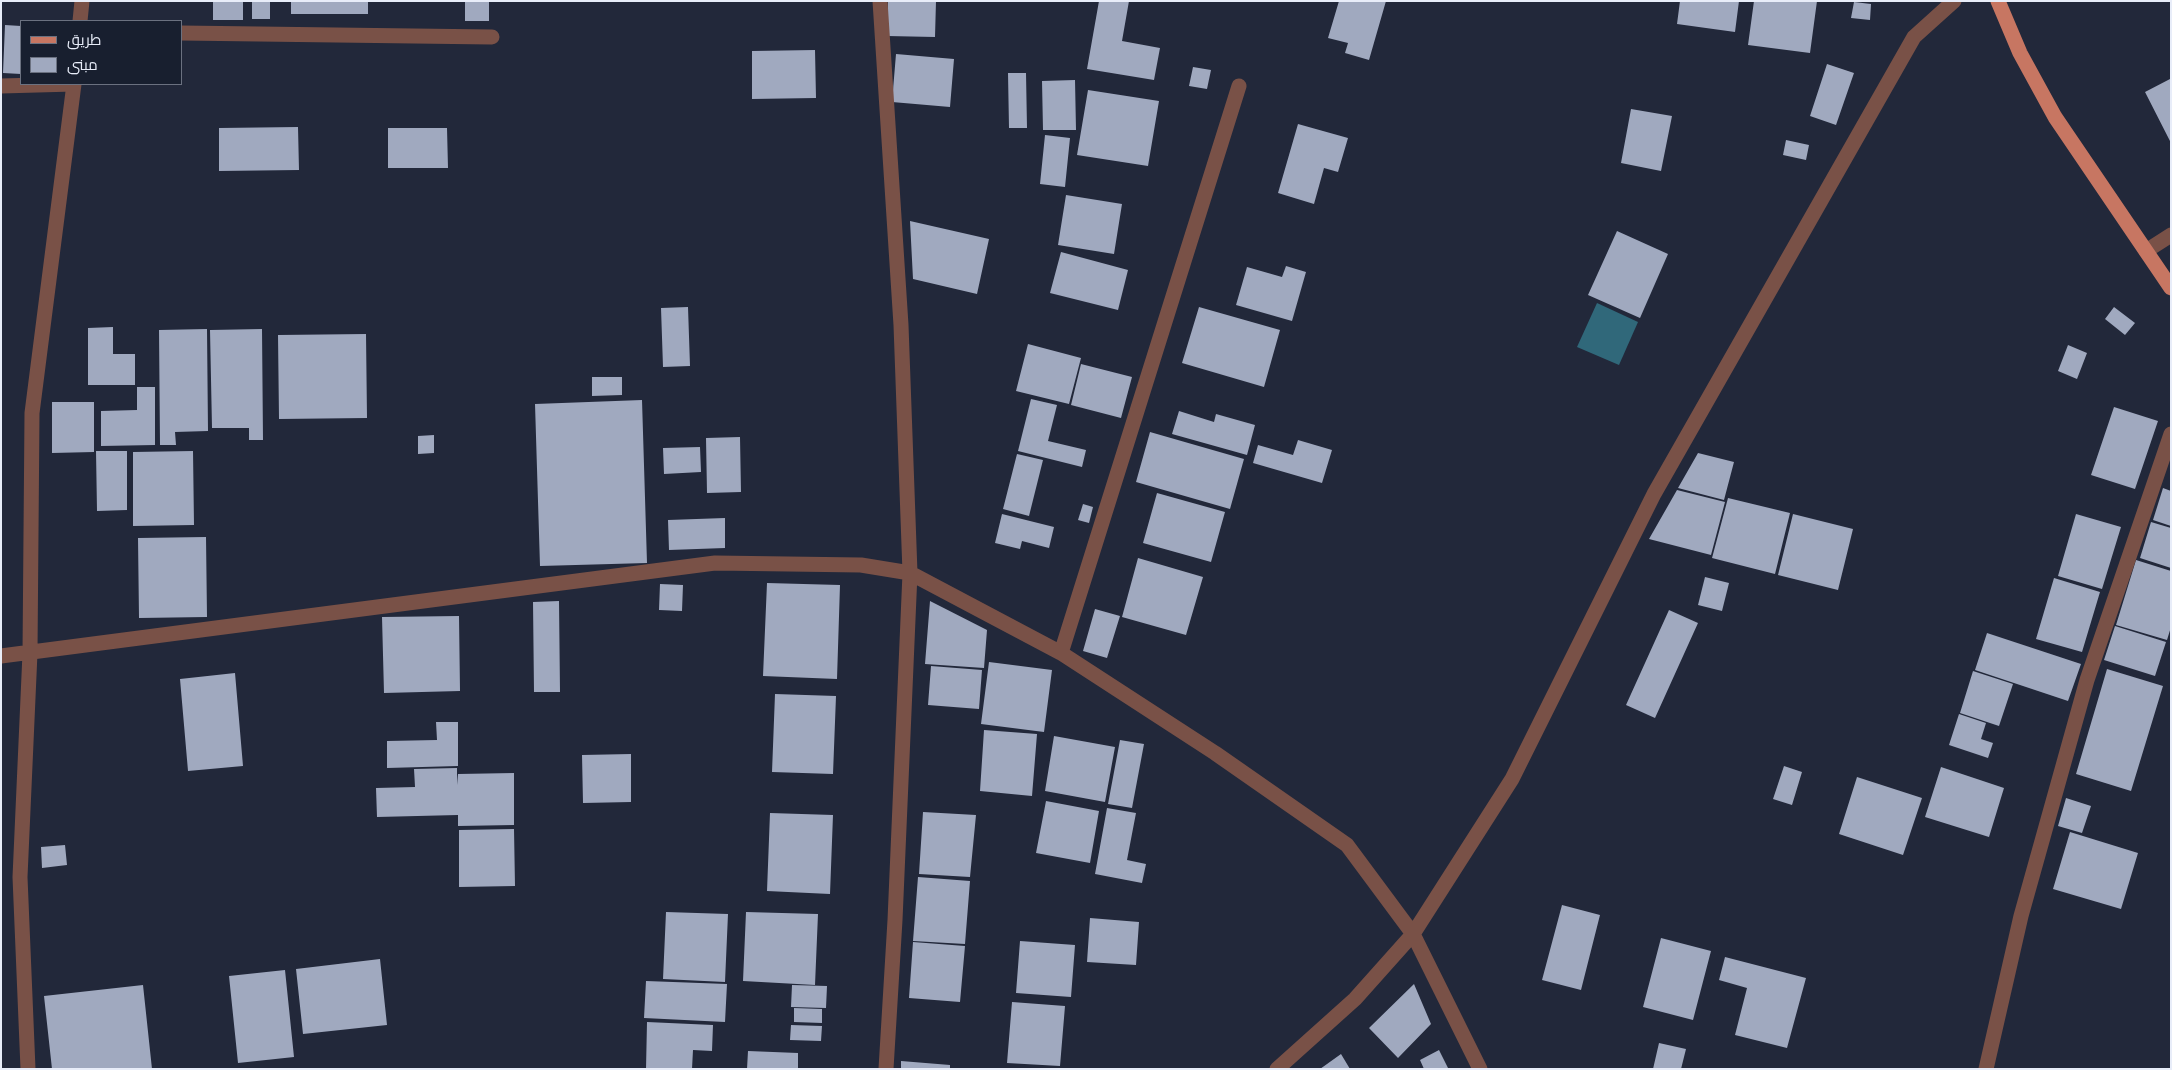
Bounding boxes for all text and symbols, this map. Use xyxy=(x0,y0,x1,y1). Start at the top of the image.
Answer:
legend xyxy=(20,20,182,85)
text: طريق xyxy=(67,29,101,50)
text: مبنى xyxy=(67,54,98,75)

